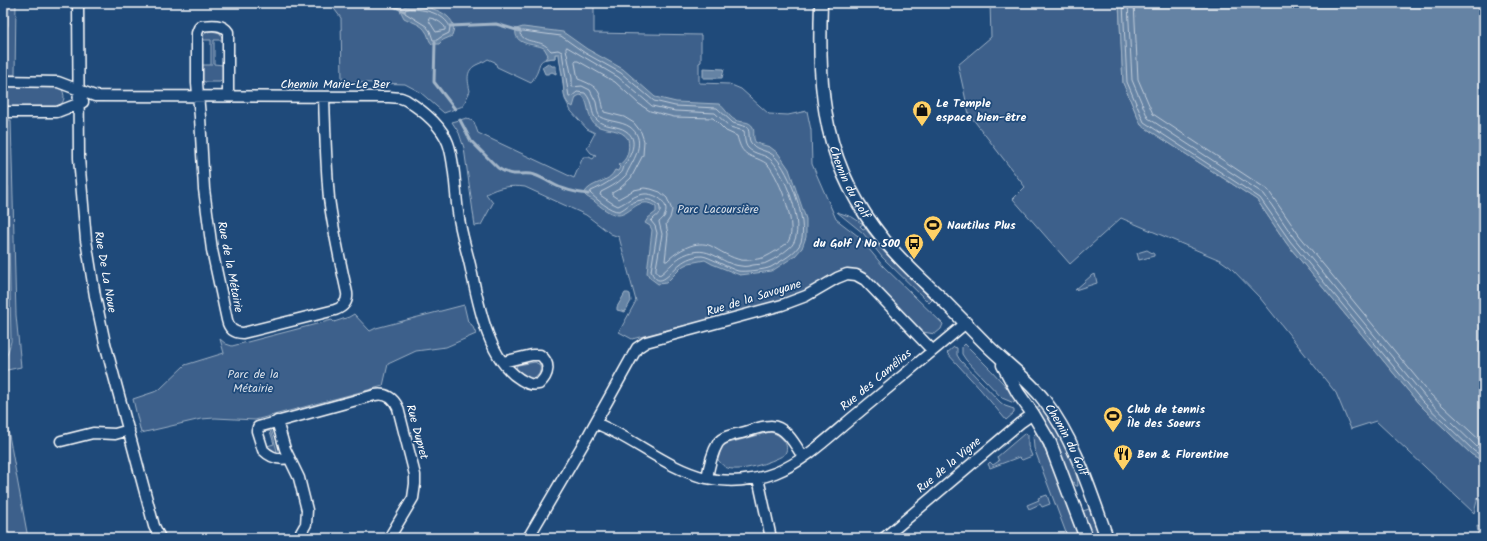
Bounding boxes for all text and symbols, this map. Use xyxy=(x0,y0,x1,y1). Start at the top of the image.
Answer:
street label: Chemin Marie-Le Ber xyxy=(280,75,391,94)
place label: Le Temple espace bien-être xyxy=(936,94,1026,127)
shop icon: Le Temple espace bien-être xyxy=(911,99,933,127)
street label: Chemin du Golf xyxy=(824,143,876,224)
park label: Parc Lacoursière xyxy=(677,200,759,219)
sports icon: Nautilus Plus xyxy=(922,214,944,242)
place label: Nautilus Plus xyxy=(947,216,1016,235)
street label: Rue de la Métairie xyxy=(212,220,248,315)
street label: Rue De La Noue xyxy=(88,230,122,315)
bus stop icon: du Golf / No 500 xyxy=(903,232,925,260)
place label: du Golf / No 500 xyxy=(813,234,901,253)
street label: Rue de la Savoyane xyxy=(704,274,804,321)
street label: Rue des Camélias xyxy=(836,344,916,416)
park label: Parc de la Métairie xyxy=(227,365,279,398)
street label: Chemin du Golf xyxy=(1040,399,1094,480)
place label: Club de tennis Île des Soeurs xyxy=(1127,400,1205,433)
street label: Rue Dupret xyxy=(401,402,434,462)
sports icon: Club de tennis Île des Soeurs xyxy=(1102,405,1124,433)
street label: Rue de la Vigne xyxy=(913,432,986,498)
restaurant icon: Ben & Florentine xyxy=(1112,443,1134,471)
place label: Ben & Florentine xyxy=(1137,445,1229,464)

